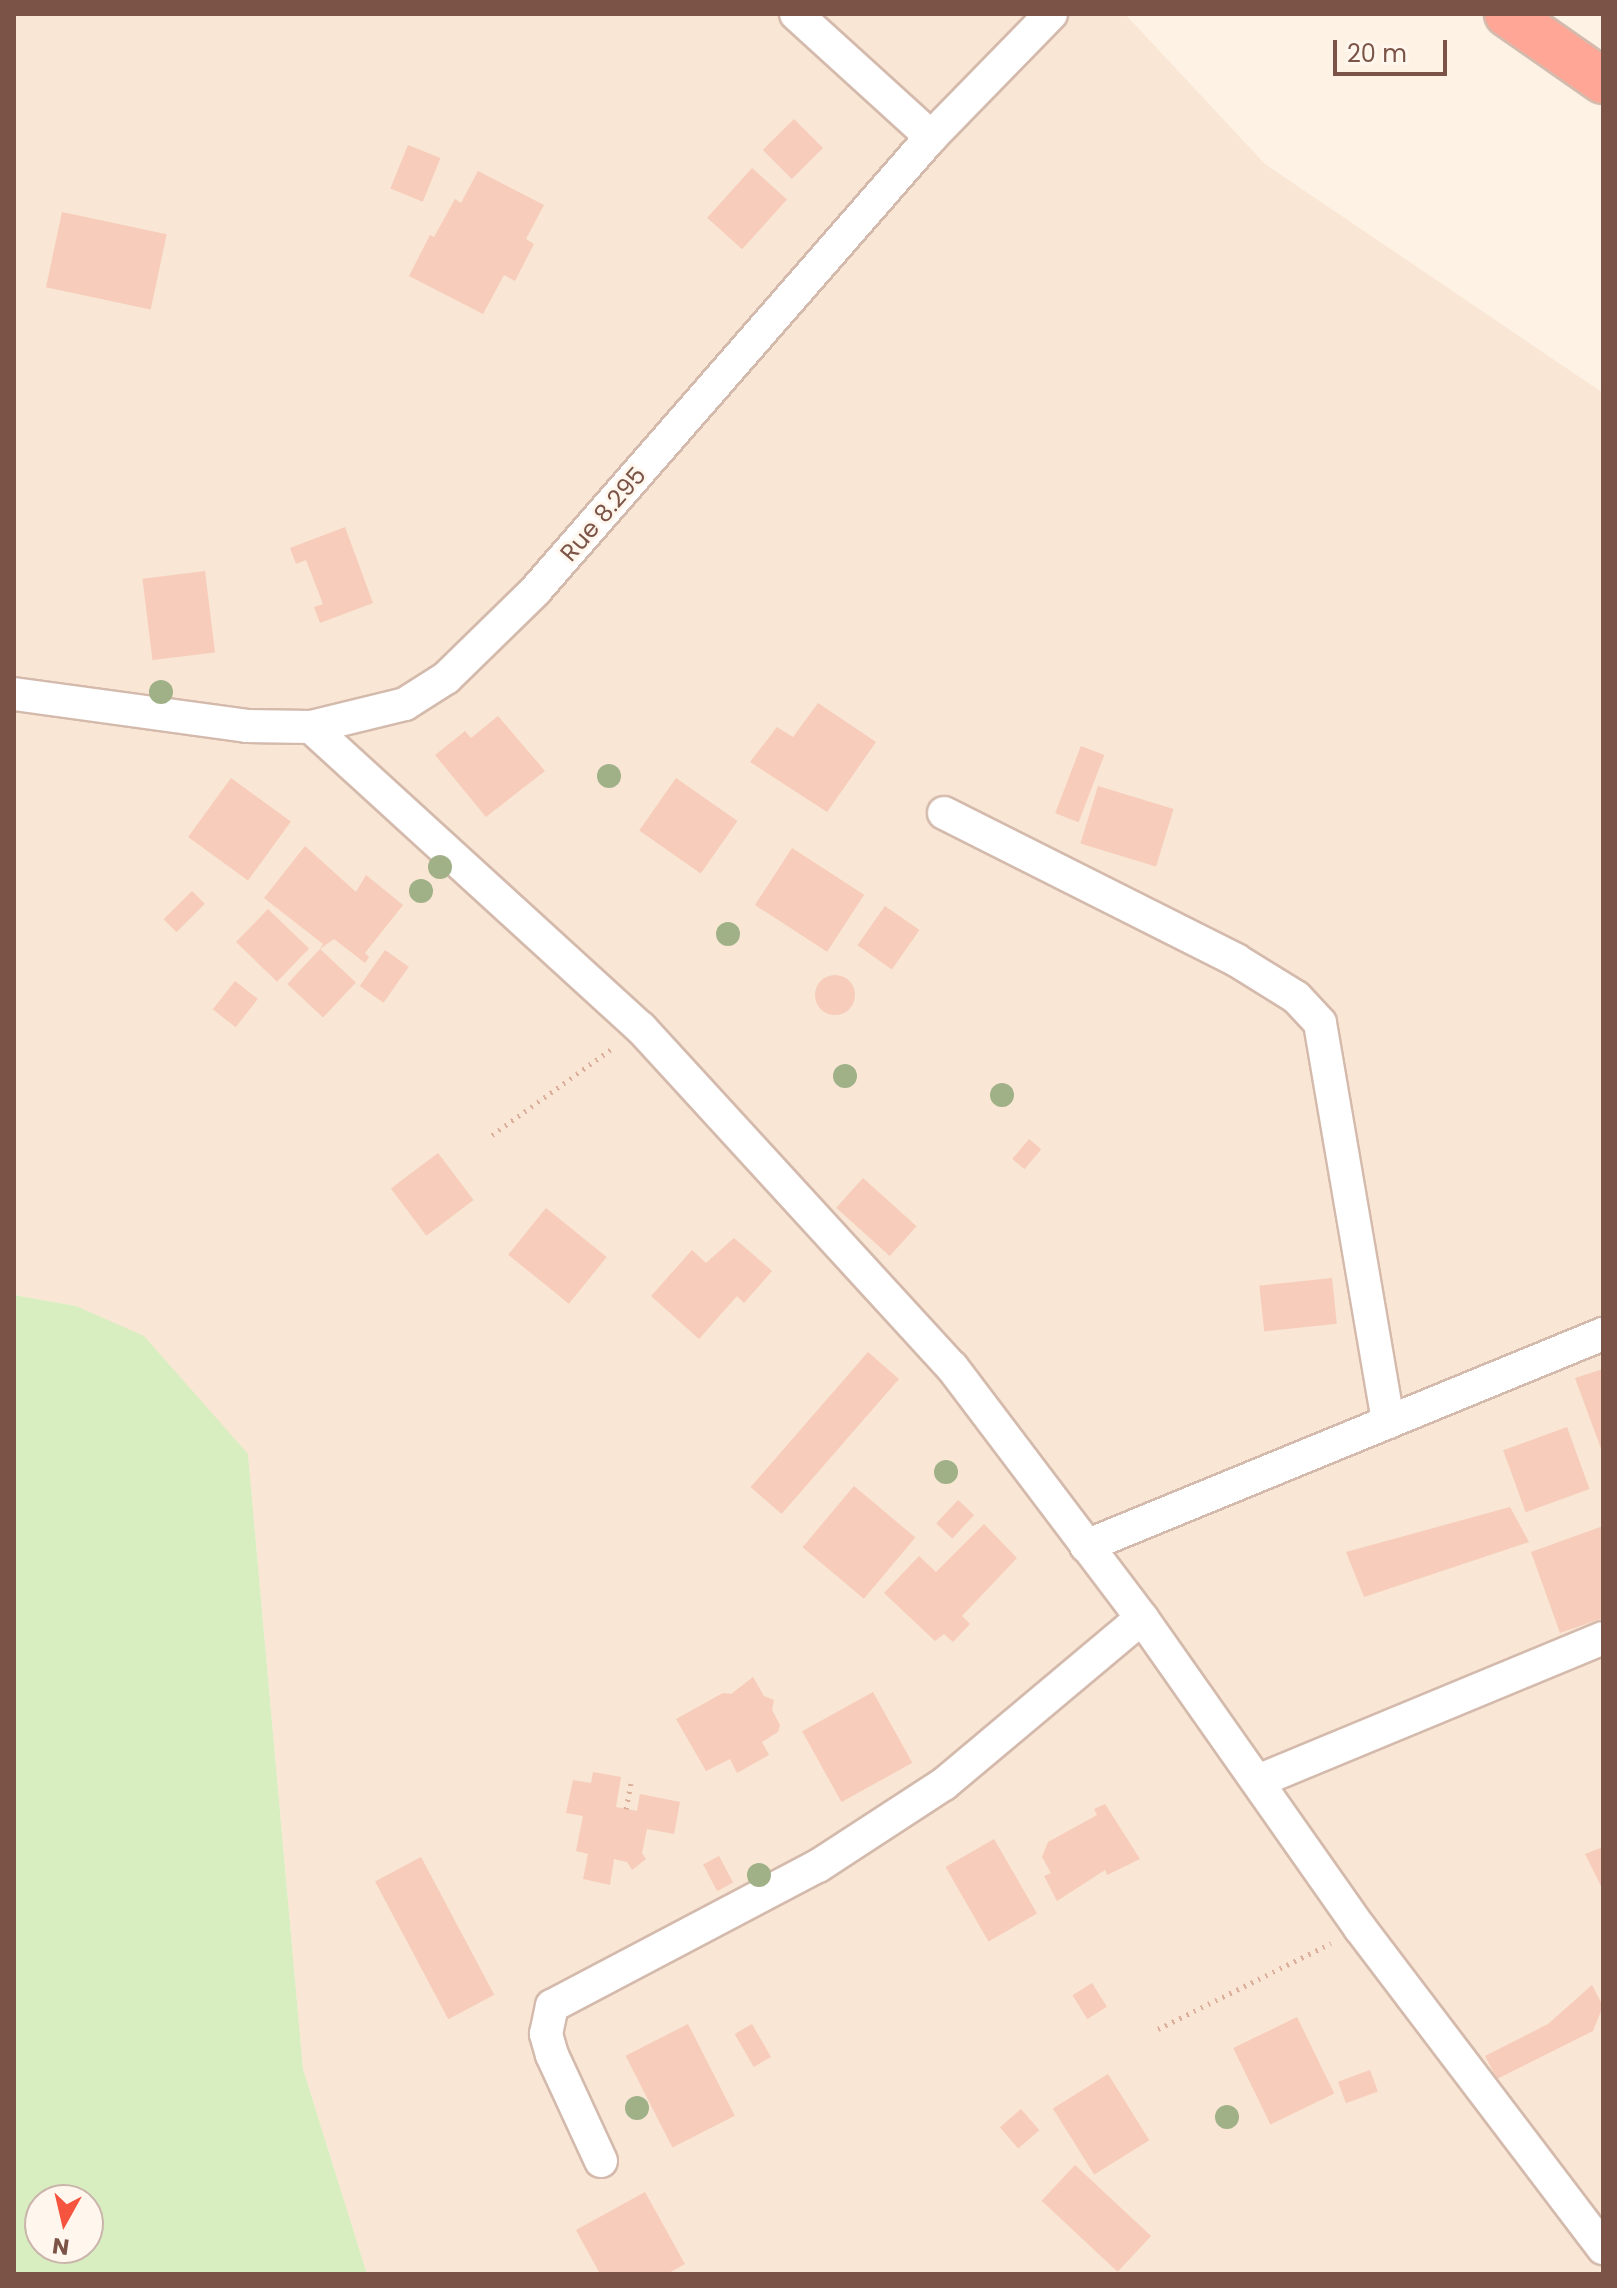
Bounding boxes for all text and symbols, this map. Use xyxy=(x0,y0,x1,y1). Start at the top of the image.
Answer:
scale bar xyxy=(1337,24,1451,74)
text: 20 m xyxy=(1347,37,1407,70)
street label: Rue 8.295 xyxy=(554,461,652,567)
north arrow xyxy=(24,2184,104,2264)
text: N xyxy=(51,2230,71,2263)

